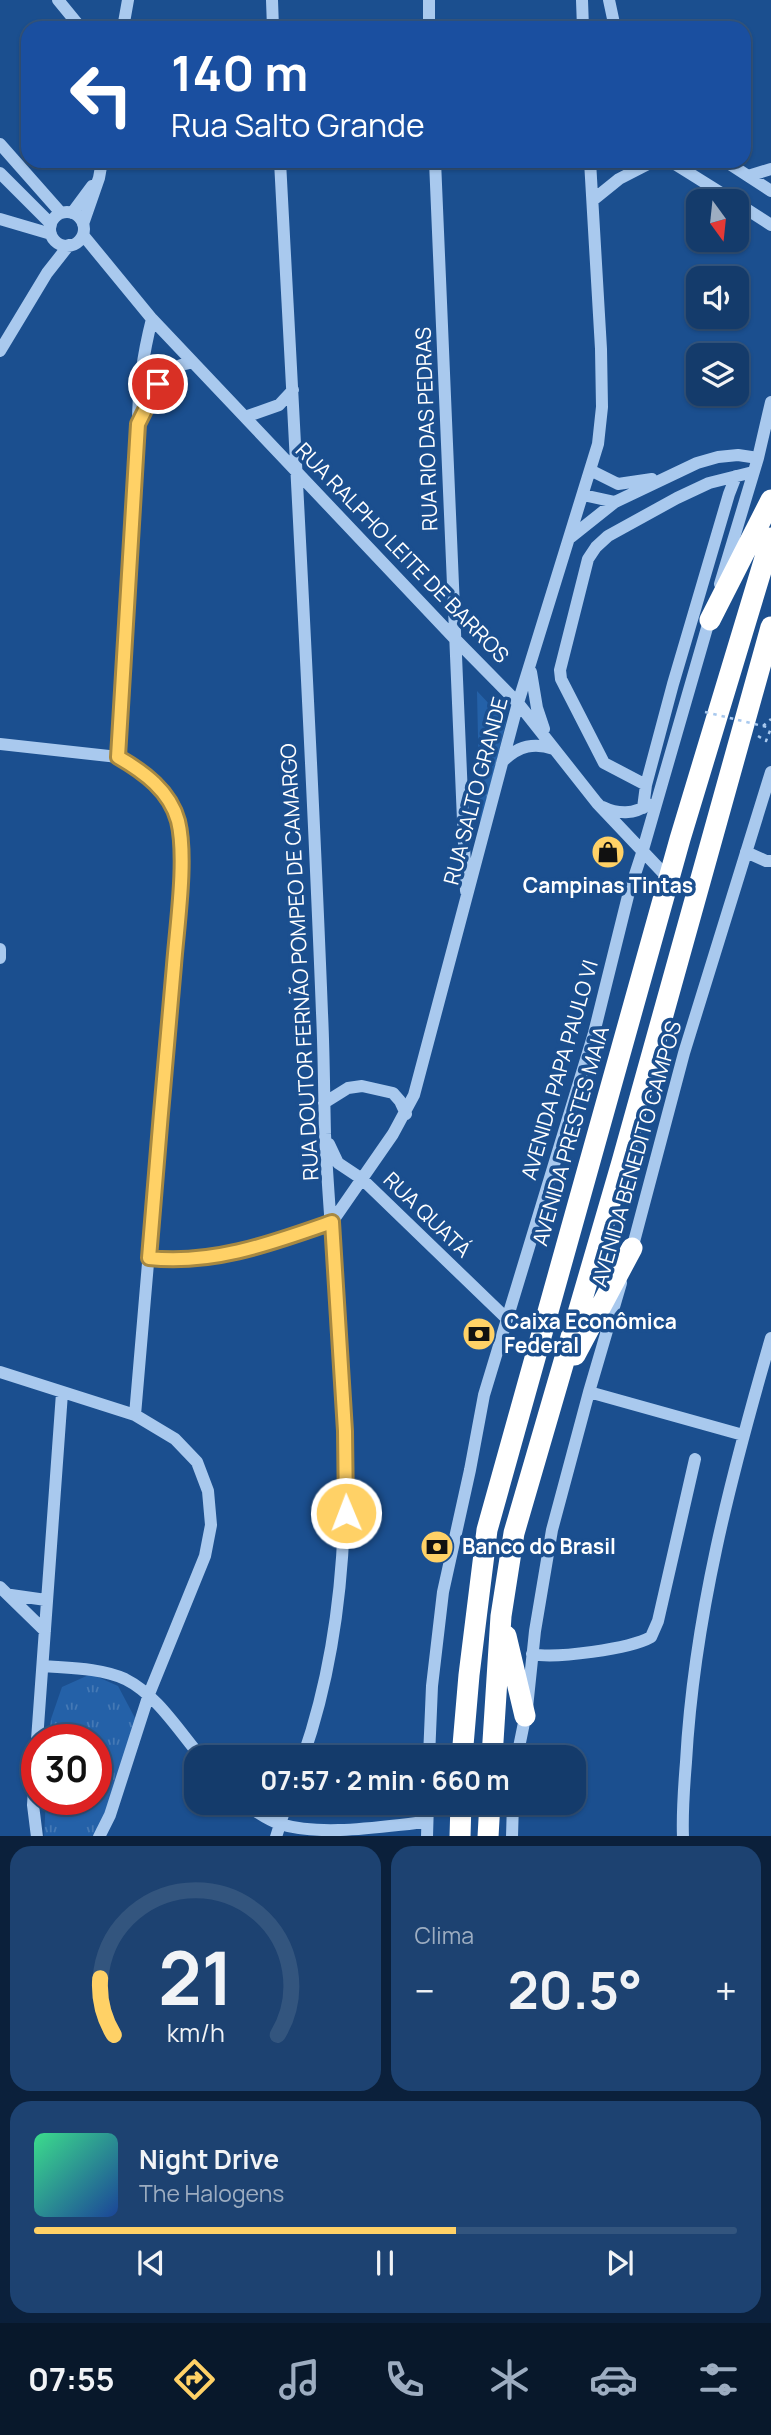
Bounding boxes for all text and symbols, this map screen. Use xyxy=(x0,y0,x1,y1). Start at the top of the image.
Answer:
text: 140 m xyxy=(171,39,308,106)
icon: left xyxy=(56,49,147,140)
text: Rua Salto Grande xyxy=(171,103,425,147)
north arrow xyxy=(686,189,749,252)
map controls xyxy=(686,189,749,406)
button: sound xyxy=(686,266,749,329)
street label: RUA RIO DAS PEDRAS xyxy=(408,327,444,531)
button: layers xyxy=(686,343,749,406)
pin xyxy=(128,354,188,414)
icon: arrive xyxy=(139,365,177,403)
street label: RUA RALPHO LEITE DE BARROS xyxy=(290,436,516,669)
street label: RUA SALTO GRANDE xyxy=(436,694,514,888)
street label: RUA DOUTOR FERNÃO POMPEO DE CAMARGO xyxy=(274,743,324,1181)
shop icon: Campinas Tintas xyxy=(589,833,627,871)
place label: Campinas Tintas xyxy=(523,871,693,899)
street label: AVENIDA PAPA PAULO VI xyxy=(514,956,604,1183)
street label: AVENIDA BENEDITO CAMPOS xyxy=(585,1017,687,1290)
street label: AVENIDA PRESTES MAIA xyxy=(525,1023,615,1249)
street label: RUA QUATÁ xyxy=(378,1165,478,1263)
place label: Caixa Econômica Federal xyxy=(504,1307,677,1359)
bank icon: Caixa Econômica Federal xyxy=(460,1315,498,1353)
position arrow xyxy=(309,1476,383,1550)
bank icon: Banco do Brasil xyxy=(418,1528,456,1566)
place label: Banco do Brasil xyxy=(462,1532,616,1560)
speed limit sign: 30 xyxy=(21,1724,112,1815)
text: 07:57 · 2 min · 660 m xyxy=(260,1762,510,1798)
text: Clima xyxy=(415,1919,474,1951)
text: 21 xyxy=(158,1927,233,2027)
text: 20.5° xyxy=(508,1954,642,2025)
text: − xyxy=(415,1964,435,2016)
text: + xyxy=(715,1964,737,2016)
text: km/h xyxy=(166,2014,224,2049)
text: Night Drive xyxy=(139,2141,279,2177)
text: The Halogens xyxy=(139,2177,284,2209)
icon: previous xyxy=(132,2244,170,2282)
icon: pause xyxy=(366,2244,404,2282)
icon: next xyxy=(601,2244,639,2282)
icon: directions xyxy=(170,2355,219,2404)
icon: music xyxy=(275,2355,324,2404)
icon: phone xyxy=(380,2355,429,2404)
icon: climate xyxy=(485,2355,534,2404)
icon: car xyxy=(589,2355,638,2404)
icon: filters xyxy=(694,2355,743,2404)
text: 07:55 xyxy=(28,2357,114,2401)

